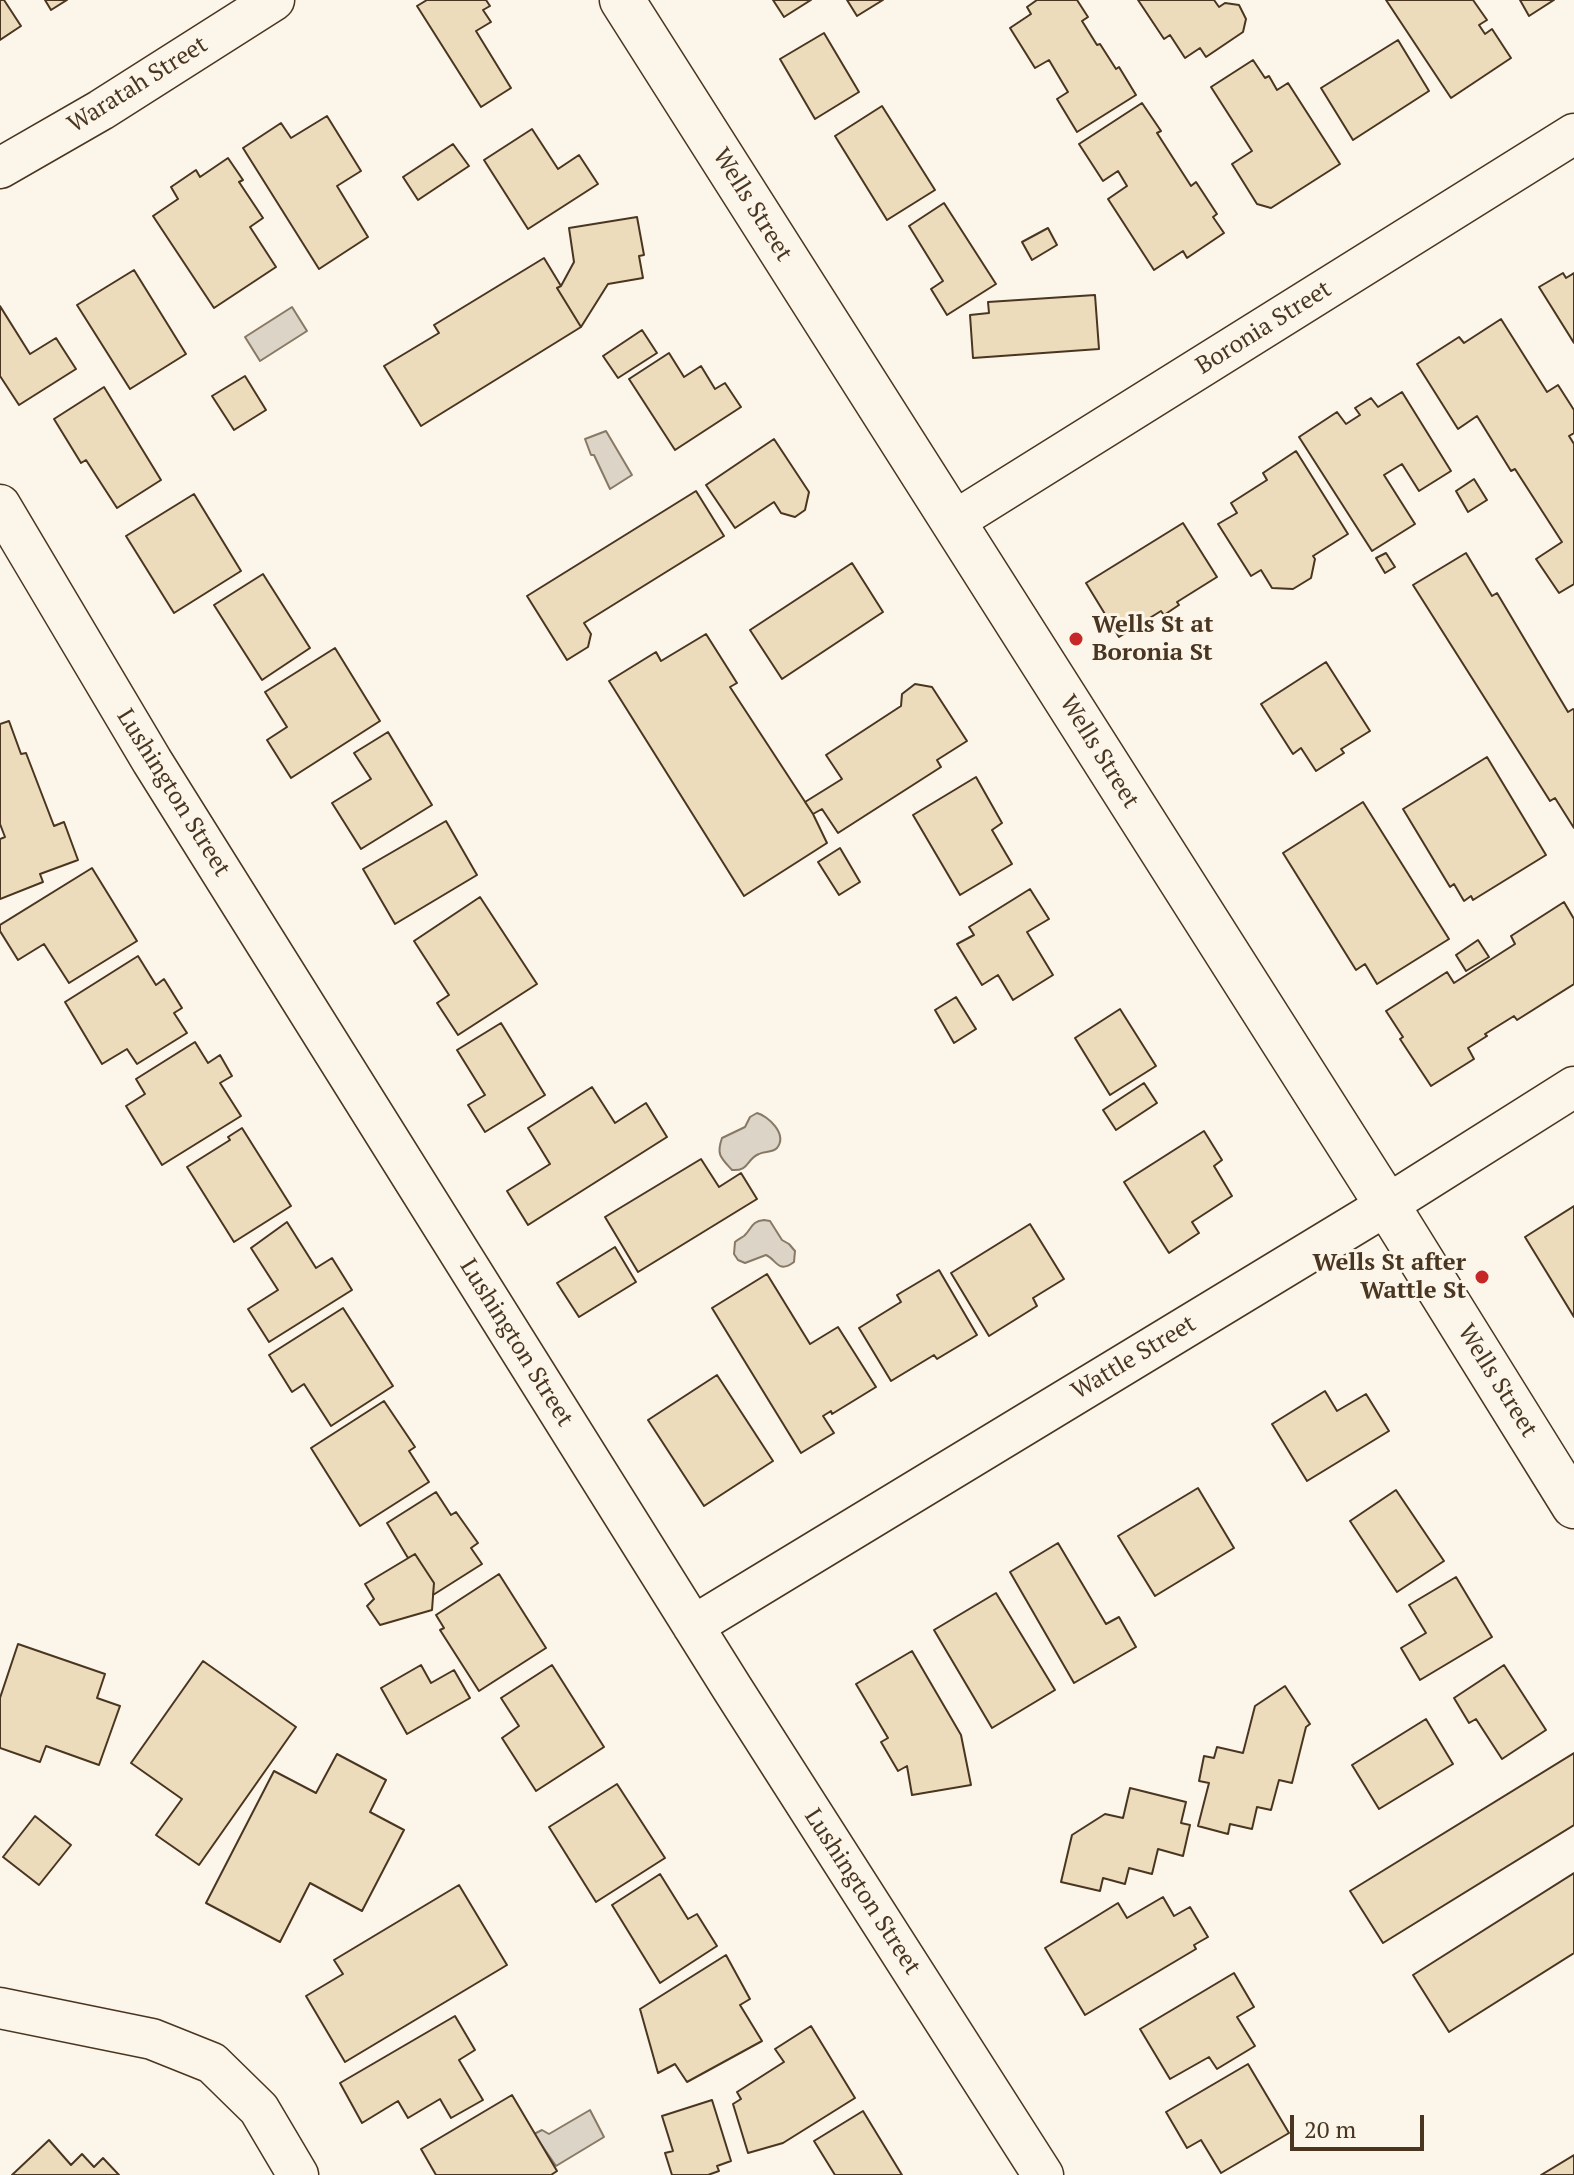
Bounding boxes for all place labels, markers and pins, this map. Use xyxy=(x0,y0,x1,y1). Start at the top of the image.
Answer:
place label: Wells St at Boronia St xyxy=(1092,611,1213,667)
marker: Wells St at Boronia St xyxy=(1067,630,1085,648)
place label: Wells St after Wattle St xyxy=(1312,1249,1466,1305)
marker: Wells St after Wattle St xyxy=(1473,1268,1491,1286)

